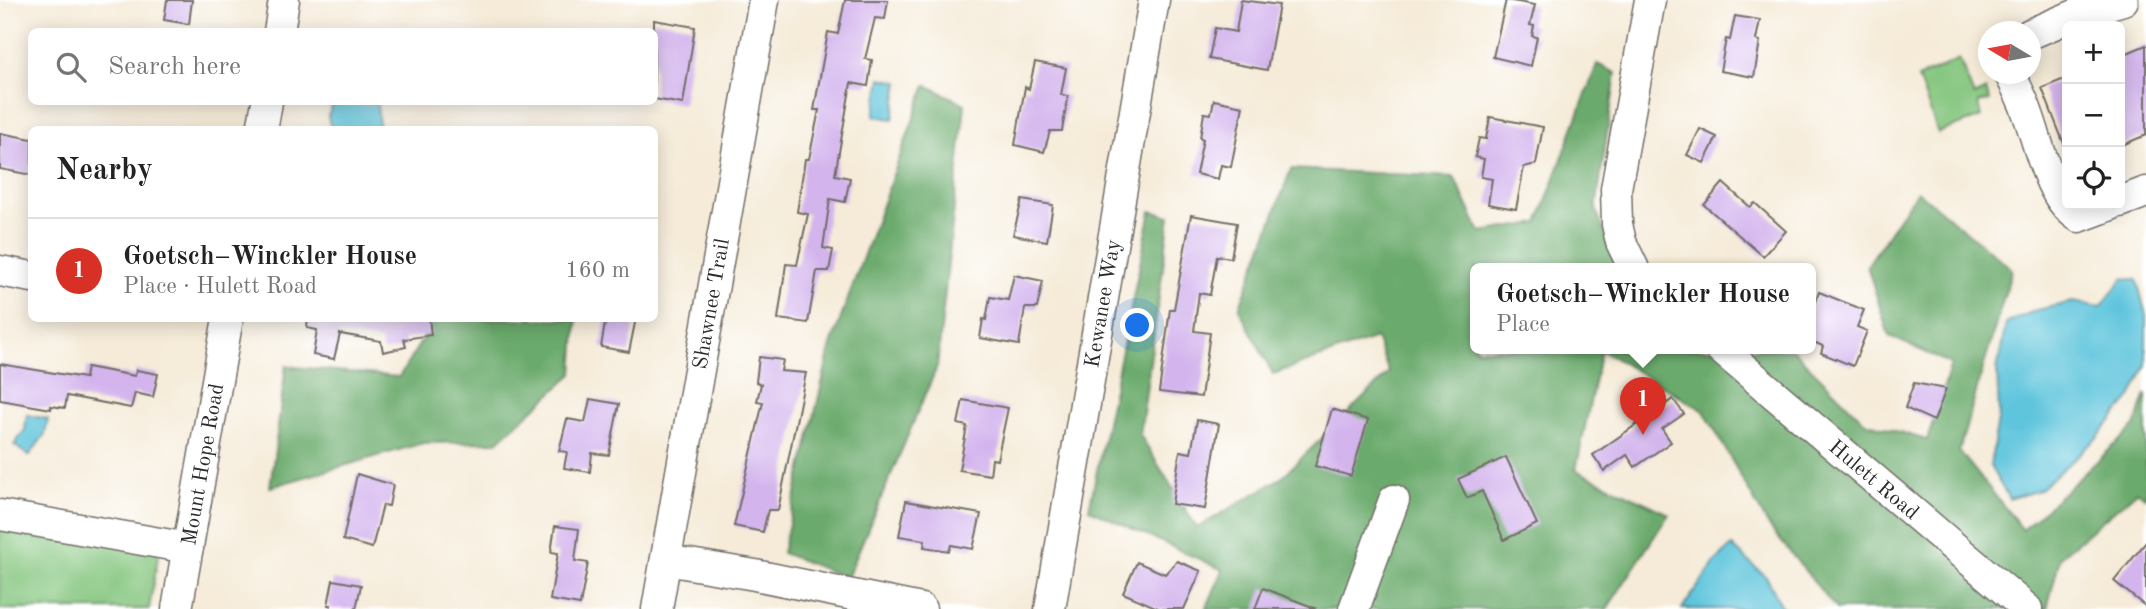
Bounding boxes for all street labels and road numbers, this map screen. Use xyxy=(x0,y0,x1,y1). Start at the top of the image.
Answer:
street label: Shawnee Trail xyxy=(690,237,734,371)
street label: Kewanee Way xyxy=(1082,238,1125,370)
street label: Mount Hope Road xyxy=(179,382,228,547)
street label: Hulett Road xyxy=(1824,436,1922,524)

